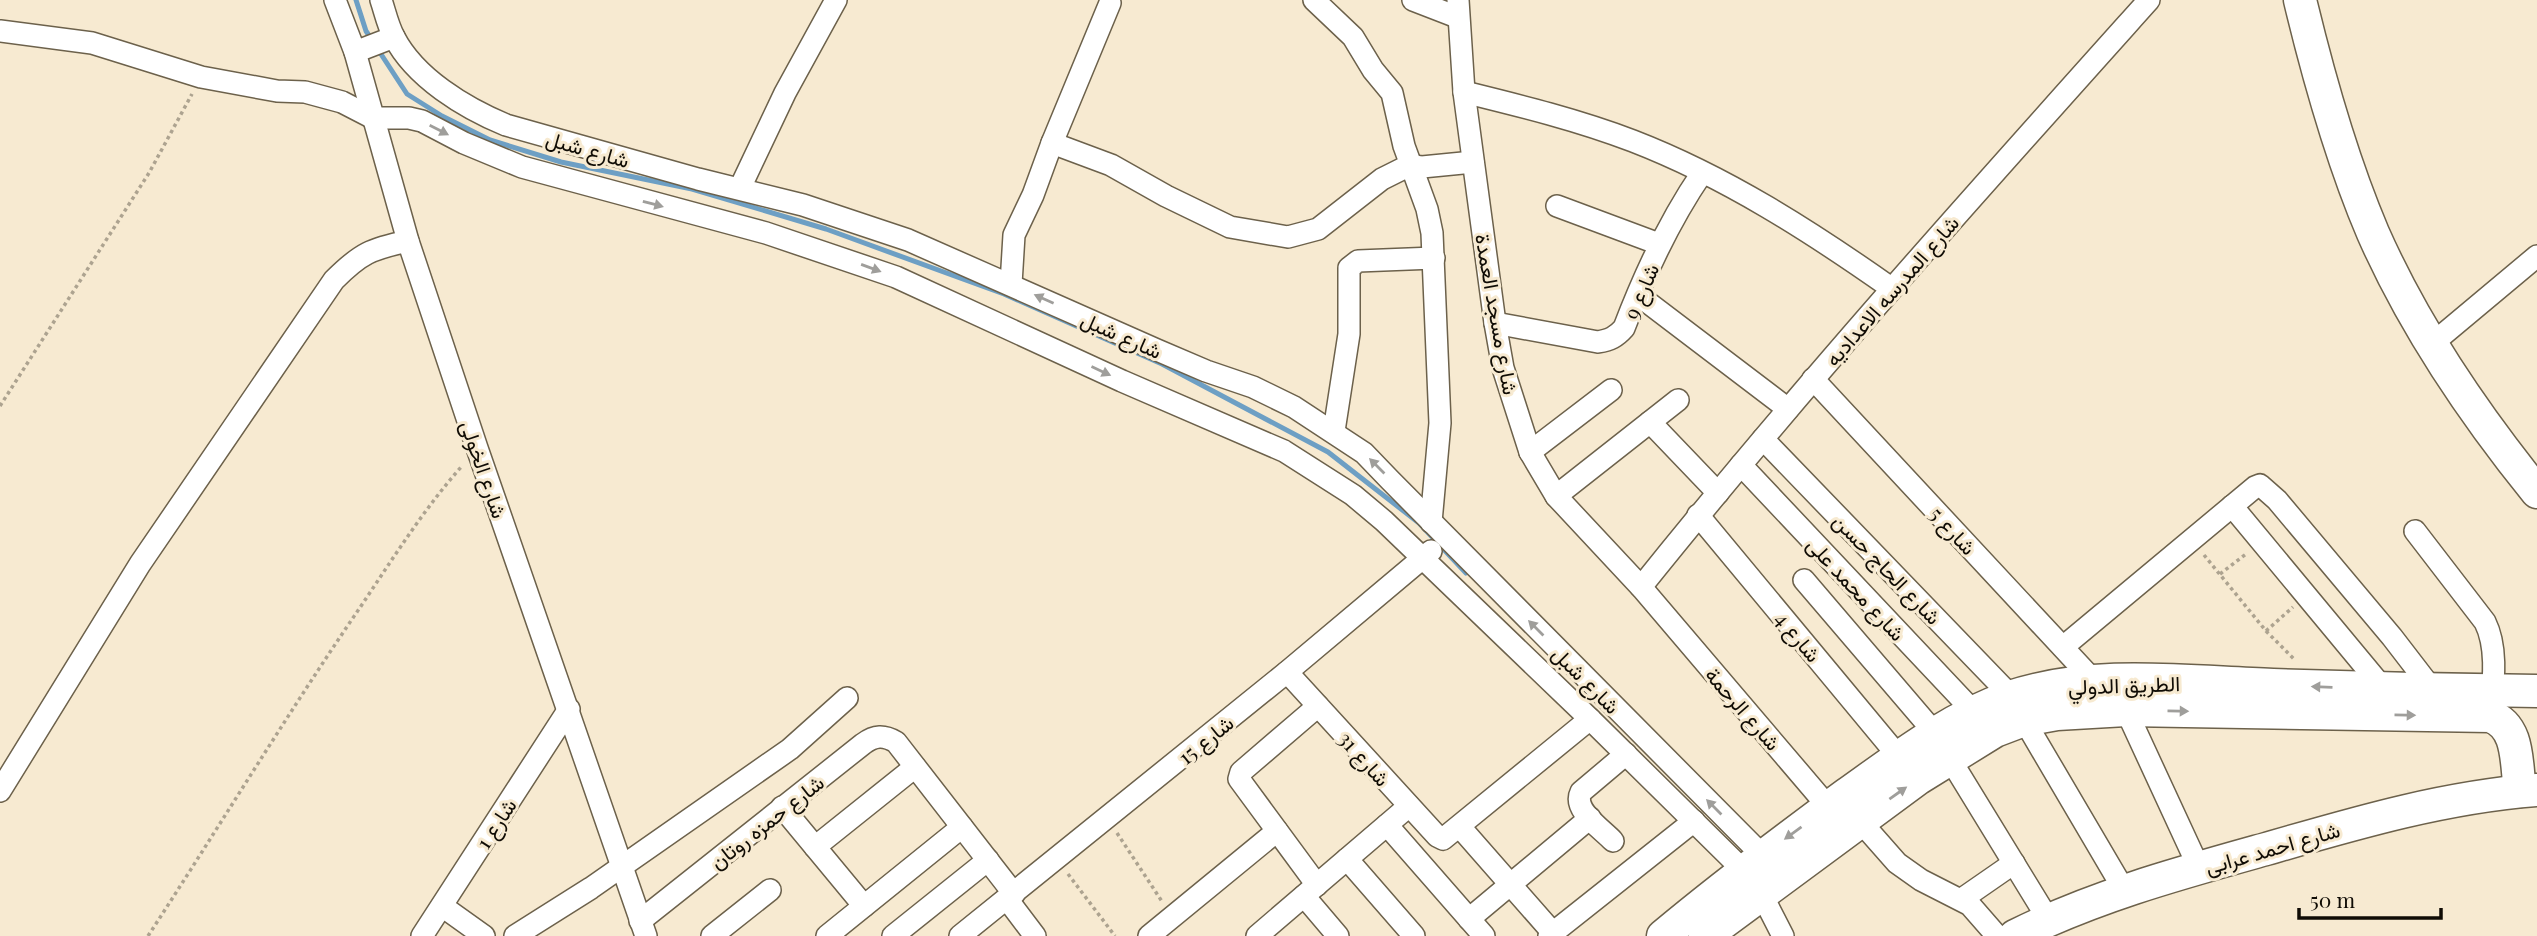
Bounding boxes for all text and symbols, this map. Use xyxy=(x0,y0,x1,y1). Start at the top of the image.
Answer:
street label: شارع شبل xyxy=(543,123,633,175)
one-way arrow xyxy=(429,124,449,136)
one-way arrow xyxy=(642,199,664,210)
street label: شارع المدرسه الاعداديه xyxy=(1818,209,1966,373)
street label: شارع مسجد العمدة xyxy=(1468,231,1526,397)
street label: شارع 9 xyxy=(1616,259,1666,324)
one-way arrow xyxy=(861,263,882,274)
one-way arrow xyxy=(1034,293,1054,305)
street label: شارع شبل xyxy=(1076,304,1167,366)
one-way arrow xyxy=(1091,365,1111,377)
street label: شارع الخولى xyxy=(453,416,515,522)
one-way arrow xyxy=(1369,458,1385,474)
street label: شارع 5 xyxy=(1923,500,1983,561)
street label: شارع الحاج حسن xyxy=(1826,506,1948,631)
street label: شارع محمد على xyxy=(1800,530,1912,647)
street label: شارع 4 xyxy=(1768,605,1828,668)
one-way arrow xyxy=(1528,620,1545,637)
street label: شارع شبل xyxy=(1546,639,1627,720)
street label: شارع الرحمة xyxy=(1699,660,1788,757)
street label: الطريق الدولي xyxy=(2067,668,2181,705)
one-way arrow xyxy=(2311,681,2333,692)
one-way arrow xyxy=(2167,705,2189,717)
street label: شارع 15 xyxy=(1171,708,1240,771)
one-way arrow xyxy=(2395,709,2417,721)
street label: شارع 31 xyxy=(1331,725,1397,793)
street label: شارع حمزه روتان xyxy=(703,768,830,876)
one-way arrow xyxy=(1889,786,1907,800)
street label: شارع 1 xyxy=(468,792,523,855)
one-way arrow xyxy=(1706,798,1723,815)
street label: شارع احمد عرابى xyxy=(2201,814,2343,882)
one-way arrow xyxy=(1784,826,1802,840)
scale bar xyxy=(2299,876,2441,920)
text: 50 m xyxy=(2310,885,2356,913)

